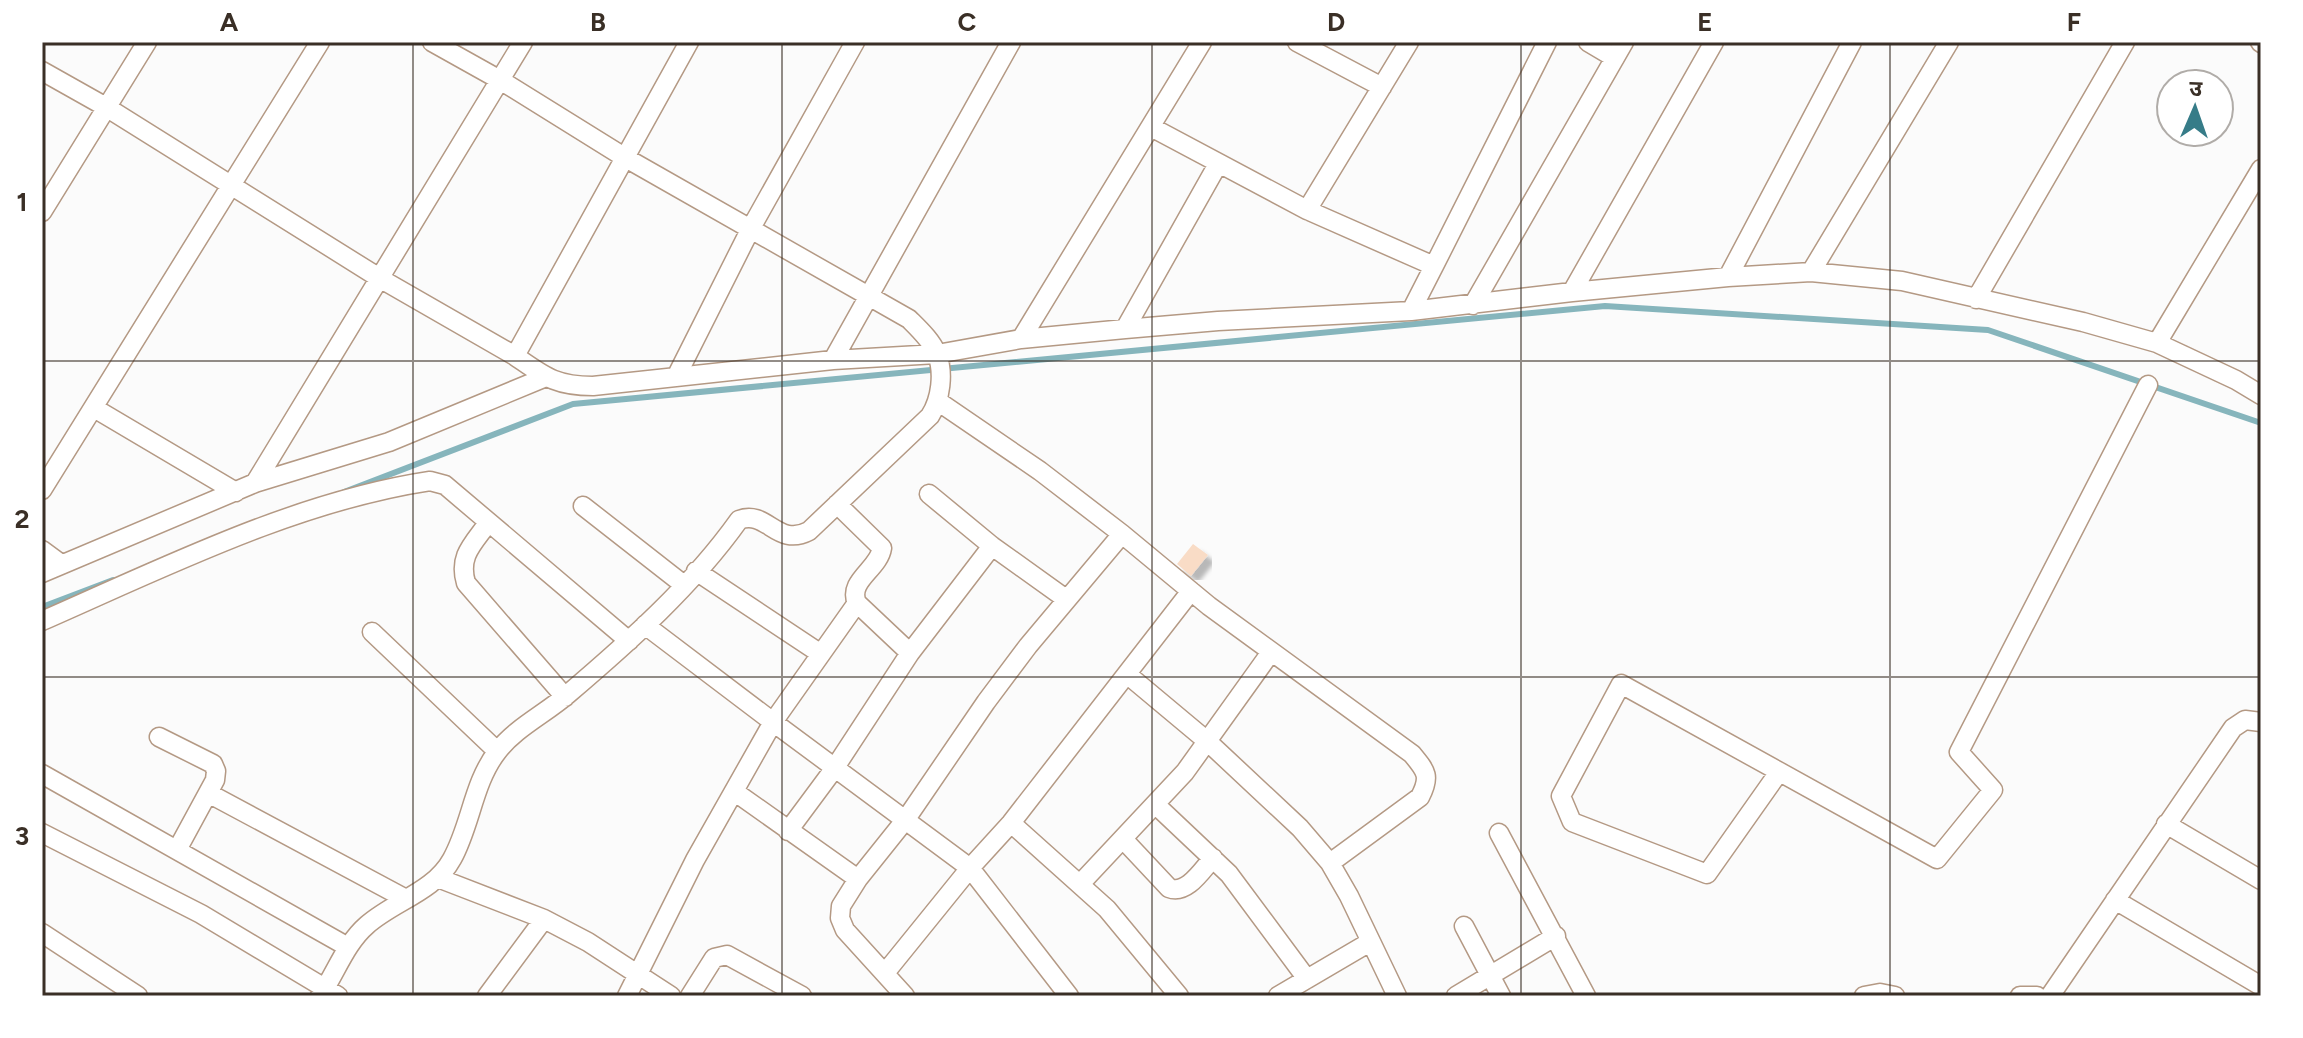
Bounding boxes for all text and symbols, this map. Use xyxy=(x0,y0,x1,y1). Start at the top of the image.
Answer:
text: A xyxy=(220,6,239,38)
text: B xyxy=(590,6,606,38)
text: C xyxy=(958,6,977,38)
text: D xyxy=(1327,6,1345,38)
text: E xyxy=(1697,6,1713,38)
text: F xyxy=(2067,6,2081,38)
north arrow xyxy=(2155,68,2235,148)
text: उ xyxy=(2189,75,2204,102)
text: 1 xyxy=(17,186,27,218)
text: 2 xyxy=(14,503,30,535)
text: 3 xyxy=(15,820,29,852)

